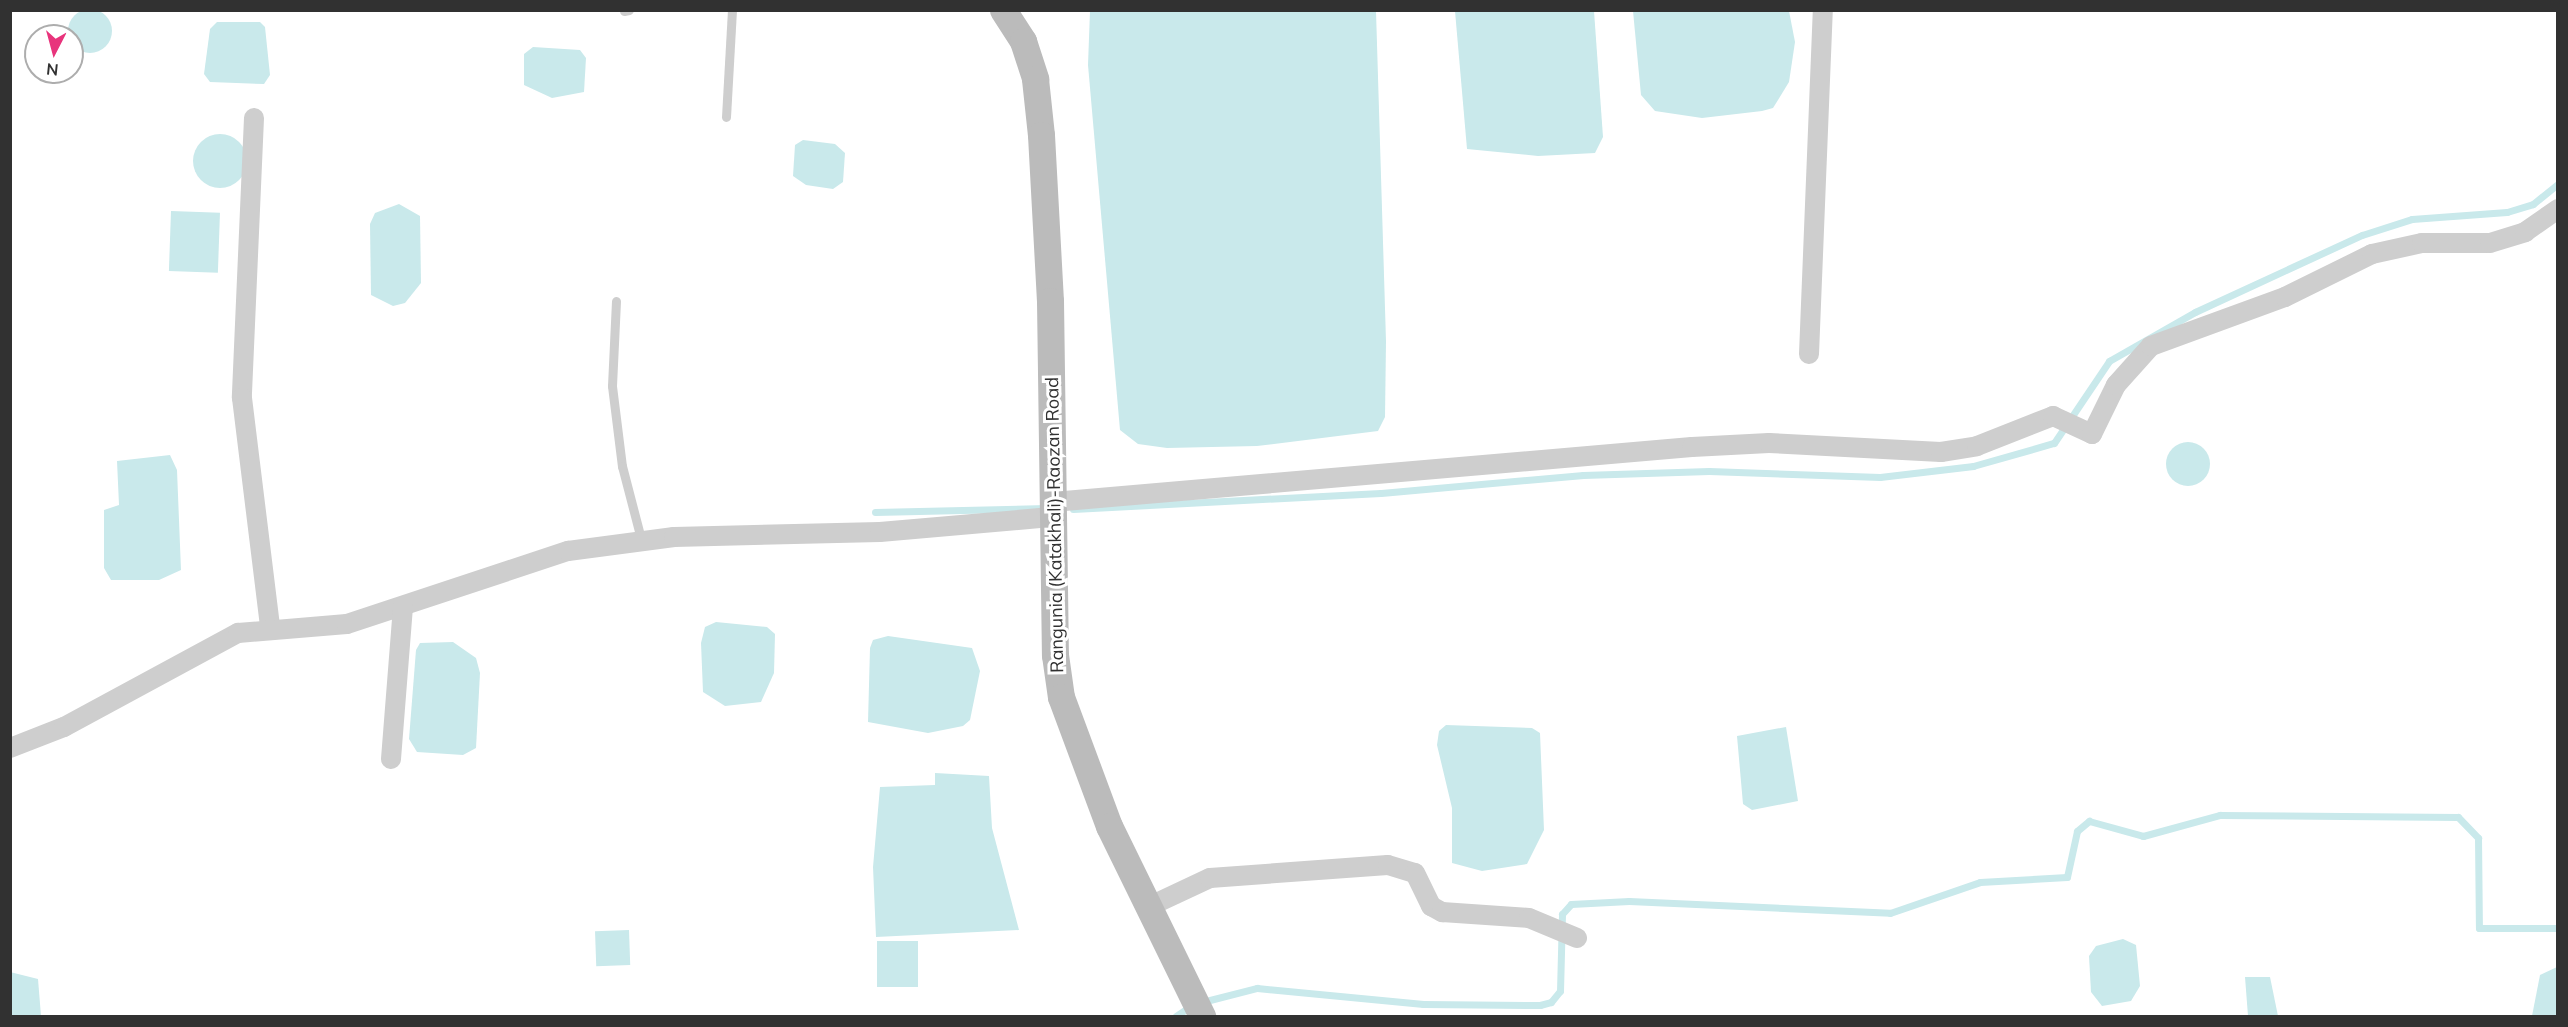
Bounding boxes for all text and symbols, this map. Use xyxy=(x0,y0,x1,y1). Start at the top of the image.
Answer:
north arrow xyxy=(24,24,84,84)
text: N xyxy=(45,59,59,80)
street label: Rangunia (Katakhali)-Raozan Road xyxy=(1042,377,1068,673)

